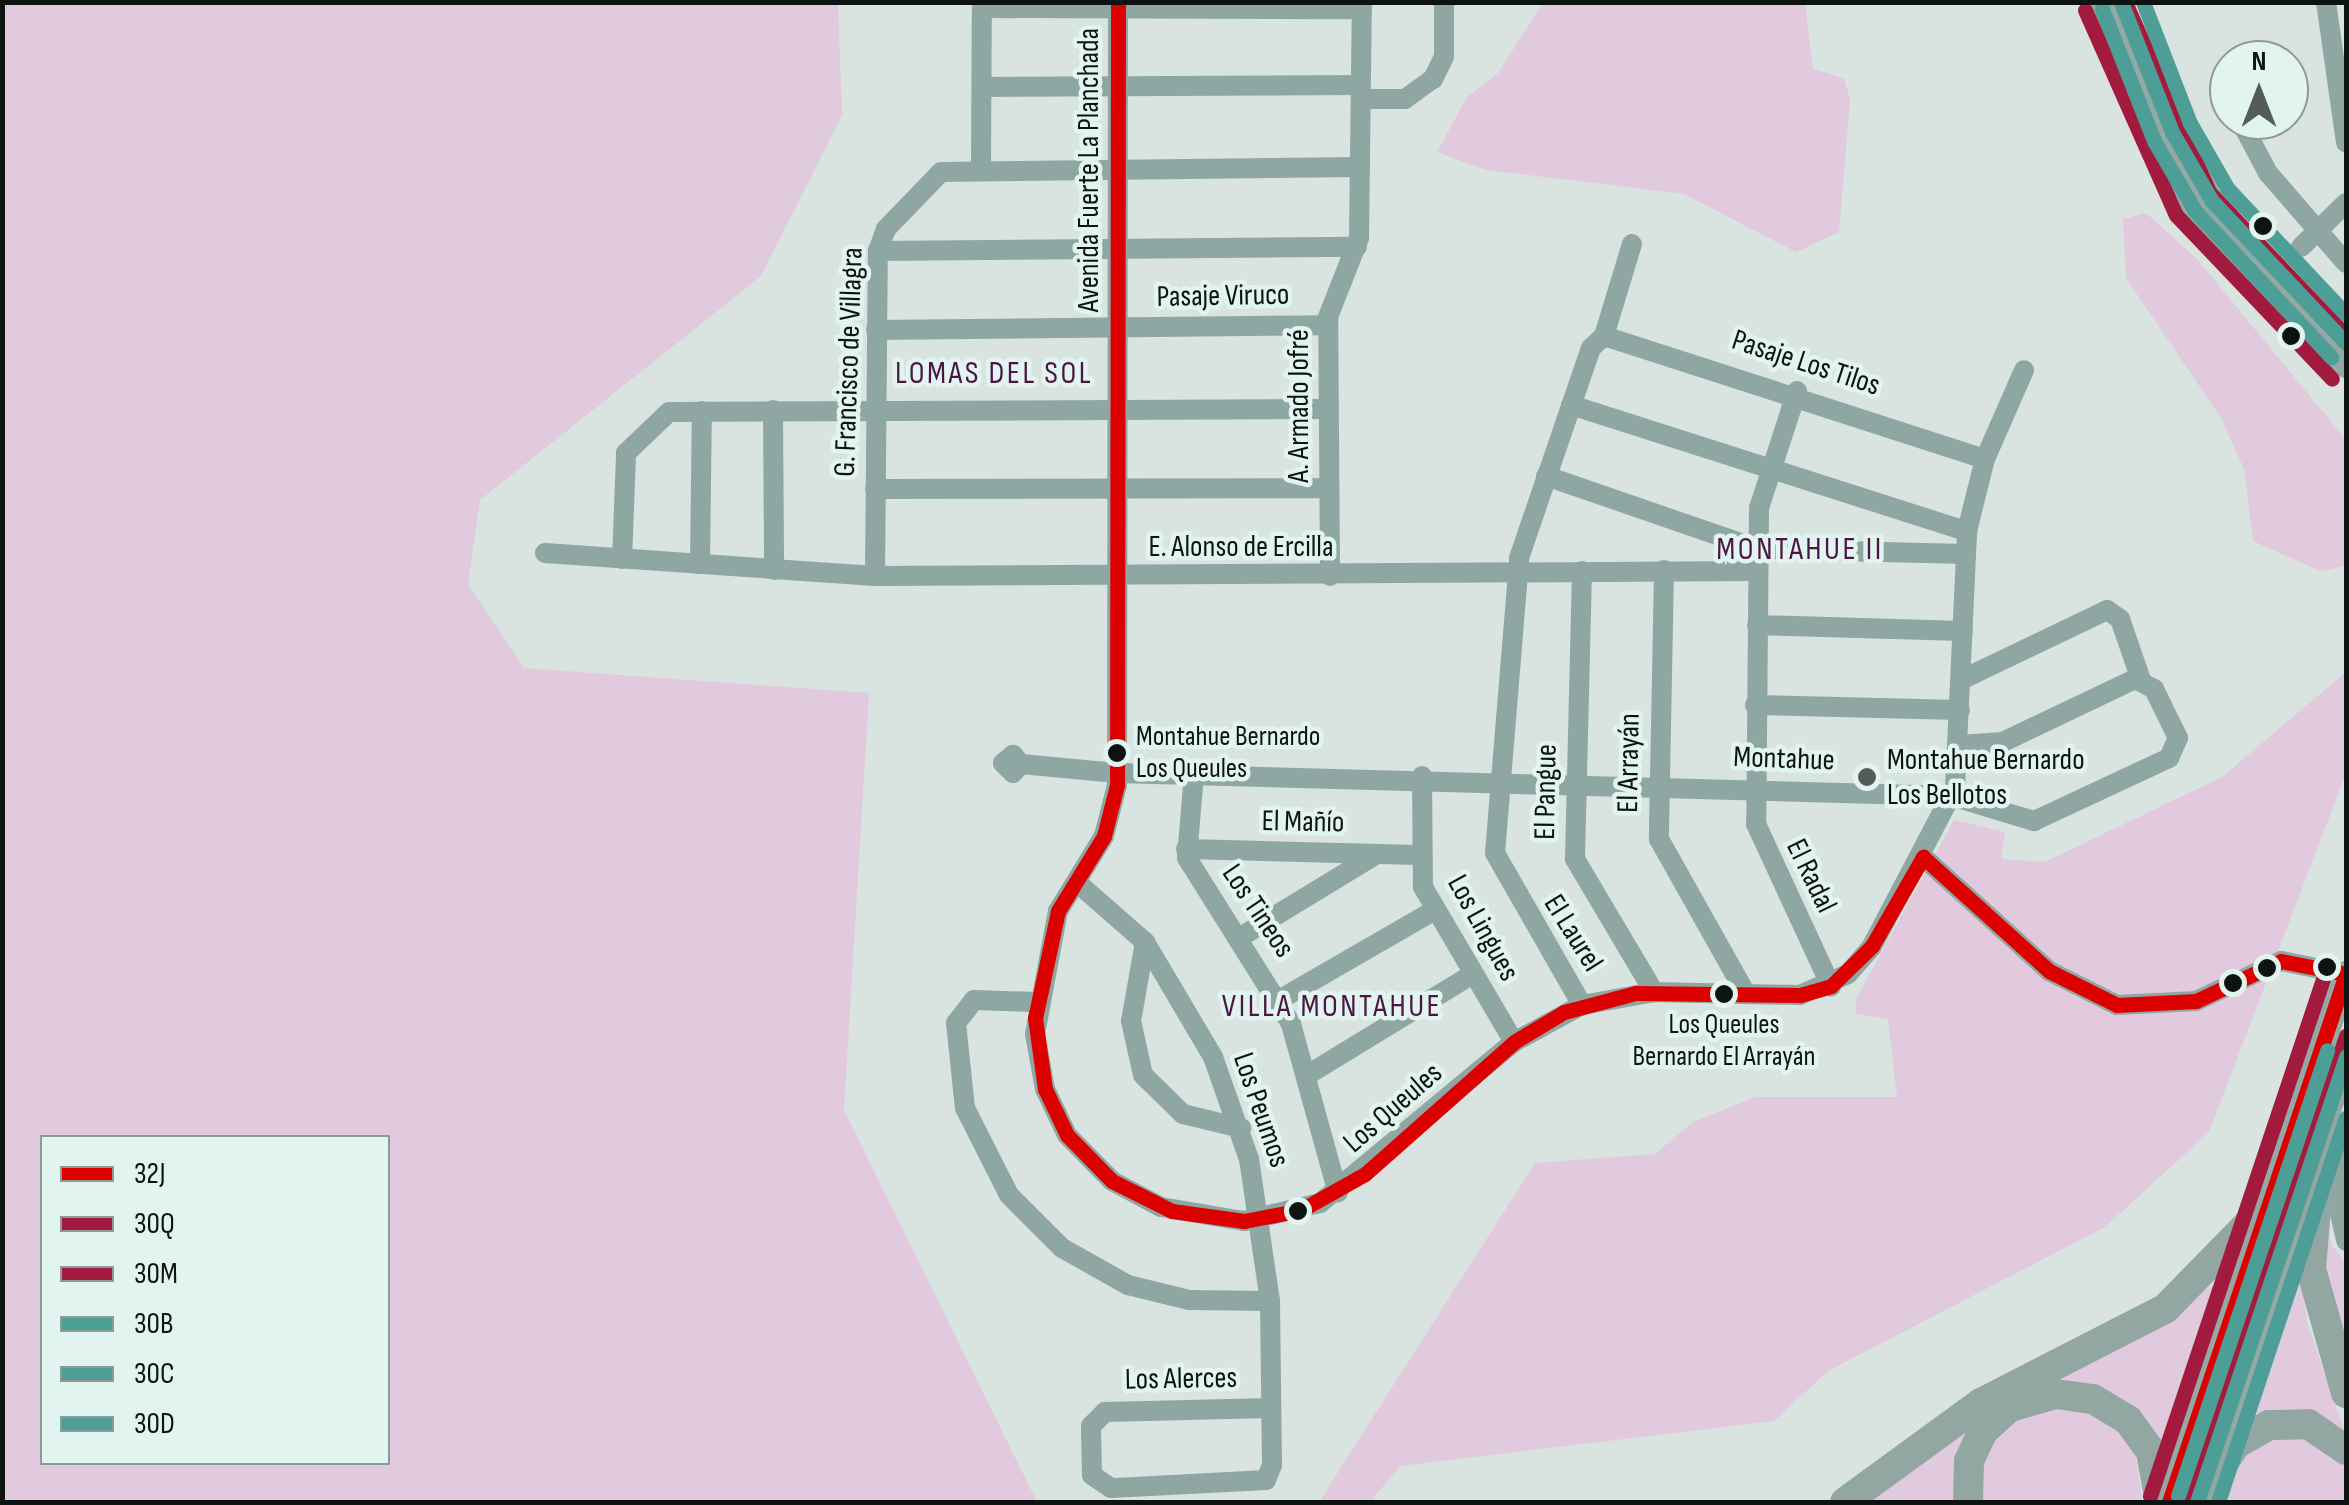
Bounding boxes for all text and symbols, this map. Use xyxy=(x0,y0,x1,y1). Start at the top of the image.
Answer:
street label: Avenida Fuerte La Planchada xyxy=(1071,28,1107,312)
north arrow xyxy=(2209,40,2309,140)
text: N xyxy=(2252,45,2266,78)
unlabelled marker xyxy=(2253,216,2273,236)
street label: G. Francisco de Villagra xyxy=(827,247,871,477)
street label: Pasaje Viruco xyxy=(1156,277,1290,315)
street label: Pasaje Los Tilos xyxy=(1727,322,1885,404)
unlabelled marker xyxy=(2281,326,2301,346)
street label: A. Armado Jofré xyxy=(1281,329,1317,483)
district label: LOMAS DEL SOL xyxy=(895,355,1093,393)
street label: E. Alonso de Ercilla xyxy=(1148,529,1334,565)
district label: MONTAHUE II xyxy=(1716,531,1884,569)
street label: El Arrayán xyxy=(1610,713,1648,813)
place label: Montahue Bernardo Los Queules xyxy=(1136,720,1320,786)
street label: Montahue xyxy=(1733,739,1835,779)
place label: Montahue Bernardo Los Bellotos xyxy=(1887,742,2085,812)
marker: Montahue Bernardo Los Queules xyxy=(1107,743,1127,763)
street label: El Pangue xyxy=(1527,744,1565,840)
marker: Montahue Bernardo Los Bellotos xyxy=(1856,766,1878,788)
street label: El Mañío xyxy=(1261,803,1345,841)
street label: El Radal xyxy=(1778,833,1844,919)
street label: Los Tineos xyxy=(1214,858,1302,964)
street label: Los Lingues xyxy=(1439,869,1527,987)
street label: El Laurel xyxy=(1536,888,1610,978)
unlabelled marker xyxy=(2317,957,2337,977)
unlabelled marker xyxy=(2257,958,2277,978)
unlabelled marker xyxy=(2223,973,2243,993)
marker: Los Queules Bernardo El Arrayán xyxy=(1714,984,1734,1004)
district label: VILLA MONTAHUE xyxy=(1222,988,1442,1026)
place label: Los Queules Bernardo El Arrayán xyxy=(1633,1008,1815,1074)
street label: Los Peumos xyxy=(1225,1048,1297,1172)
street label: Los Queules xyxy=(1336,1055,1450,1161)
legend xyxy=(40,1135,390,1465)
text: 32J xyxy=(134,1156,166,1192)
unlabelled marker xyxy=(1288,1201,1308,1221)
text: 30Q xyxy=(134,1206,175,1242)
text: 30M xyxy=(134,1256,178,1292)
text: 30B xyxy=(134,1306,173,1342)
text: 30C xyxy=(134,1356,175,1392)
street label: Los Alerces xyxy=(1124,1360,1238,1398)
text: 30D xyxy=(134,1406,175,1442)

